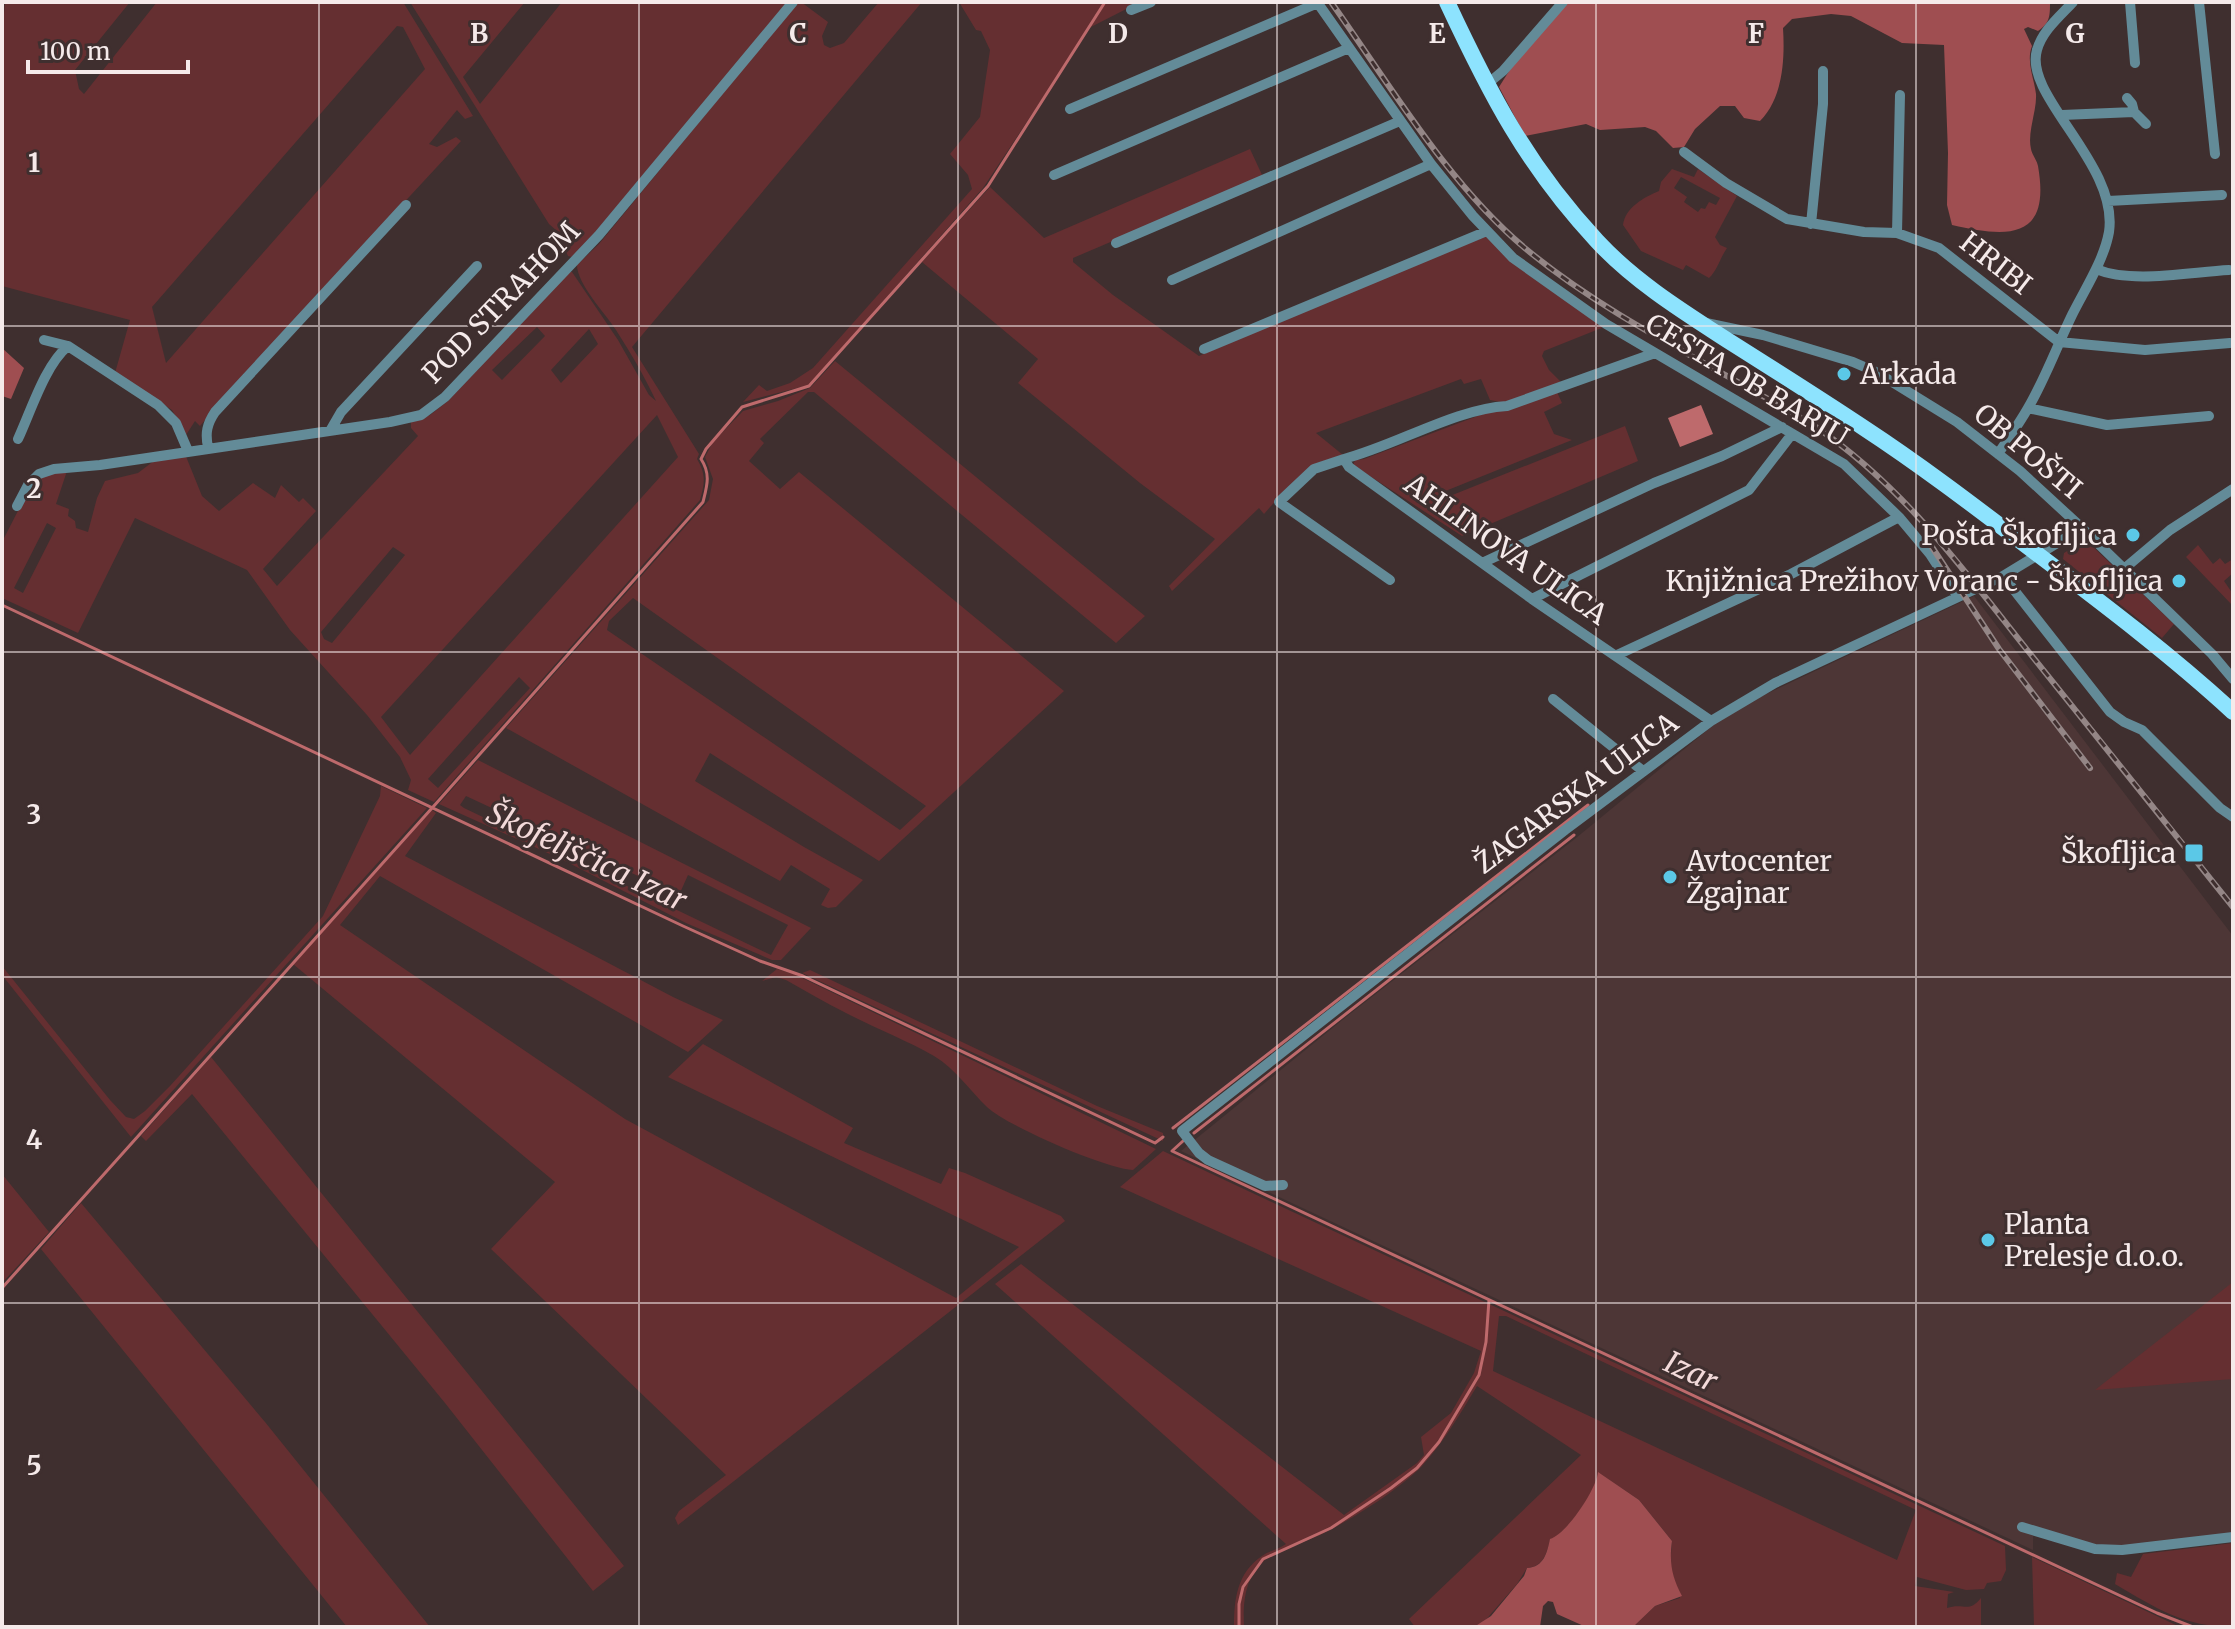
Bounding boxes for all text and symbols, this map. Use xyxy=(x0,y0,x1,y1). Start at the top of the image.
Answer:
text: B xyxy=(470,17,488,50)
text: C xyxy=(789,17,807,50)
text: D xyxy=(1108,17,1128,50)
text: E xyxy=(1429,17,1446,50)
text: F xyxy=(1748,17,1764,50)
text: G xyxy=(2066,17,2085,50)
scale bar xyxy=(28,24,188,74)
text: 100 m xyxy=(40,36,111,67)
text: 1 xyxy=(28,146,40,179)
street label: POD STRAHOM xyxy=(415,213,587,390)
street label: HRIBI xyxy=(1953,224,2039,302)
street label: CESTA OB BARJU xyxy=(1639,305,1855,455)
place label: Arkada xyxy=(1859,356,1957,392)
marker: Arkada xyxy=(1835,365,1853,383)
street label: OB POŠTI xyxy=(1967,396,2089,506)
street label: AHLINOVA ULICA xyxy=(1397,465,1615,633)
text: 2 xyxy=(26,472,42,505)
place label: Pošta Škofljica xyxy=(1921,517,2117,553)
marker: Pošta Škofljica xyxy=(2124,526,2142,544)
place label: Knjižnica Prežihov Voranc - Škofljica xyxy=(1665,563,2163,599)
marker: Knjižnica Prežihov Voranc - Škofljica xyxy=(2170,572,2188,590)
street label: ŽAGARSKA ULICA xyxy=(1467,704,1685,881)
water label: Škofeljščica Izar xyxy=(481,792,694,919)
text: 3 xyxy=(27,798,41,831)
place label: Škofljica xyxy=(2061,835,2176,871)
marker: Škofljica xyxy=(2183,842,2205,864)
place label: Avtocenter Žgajnar xyxy=(1685,843,1832,911)
marker: Avtocenter Žgajnar xyxy=(1661,868,1679,886)
text: 4 xyxy=(26,1123,43,1156)
place label: Planta Prelesje d.o.o. xyxy=(2004,1206,2184,1274)
marker: Planta Prelesje d.o.o. xyxy=(1979,1231,1997,1249)
water label: Izar xyxy=(1658,1342,1725,1400)
text: 5 xyxy=(26,1449,42,1482)

